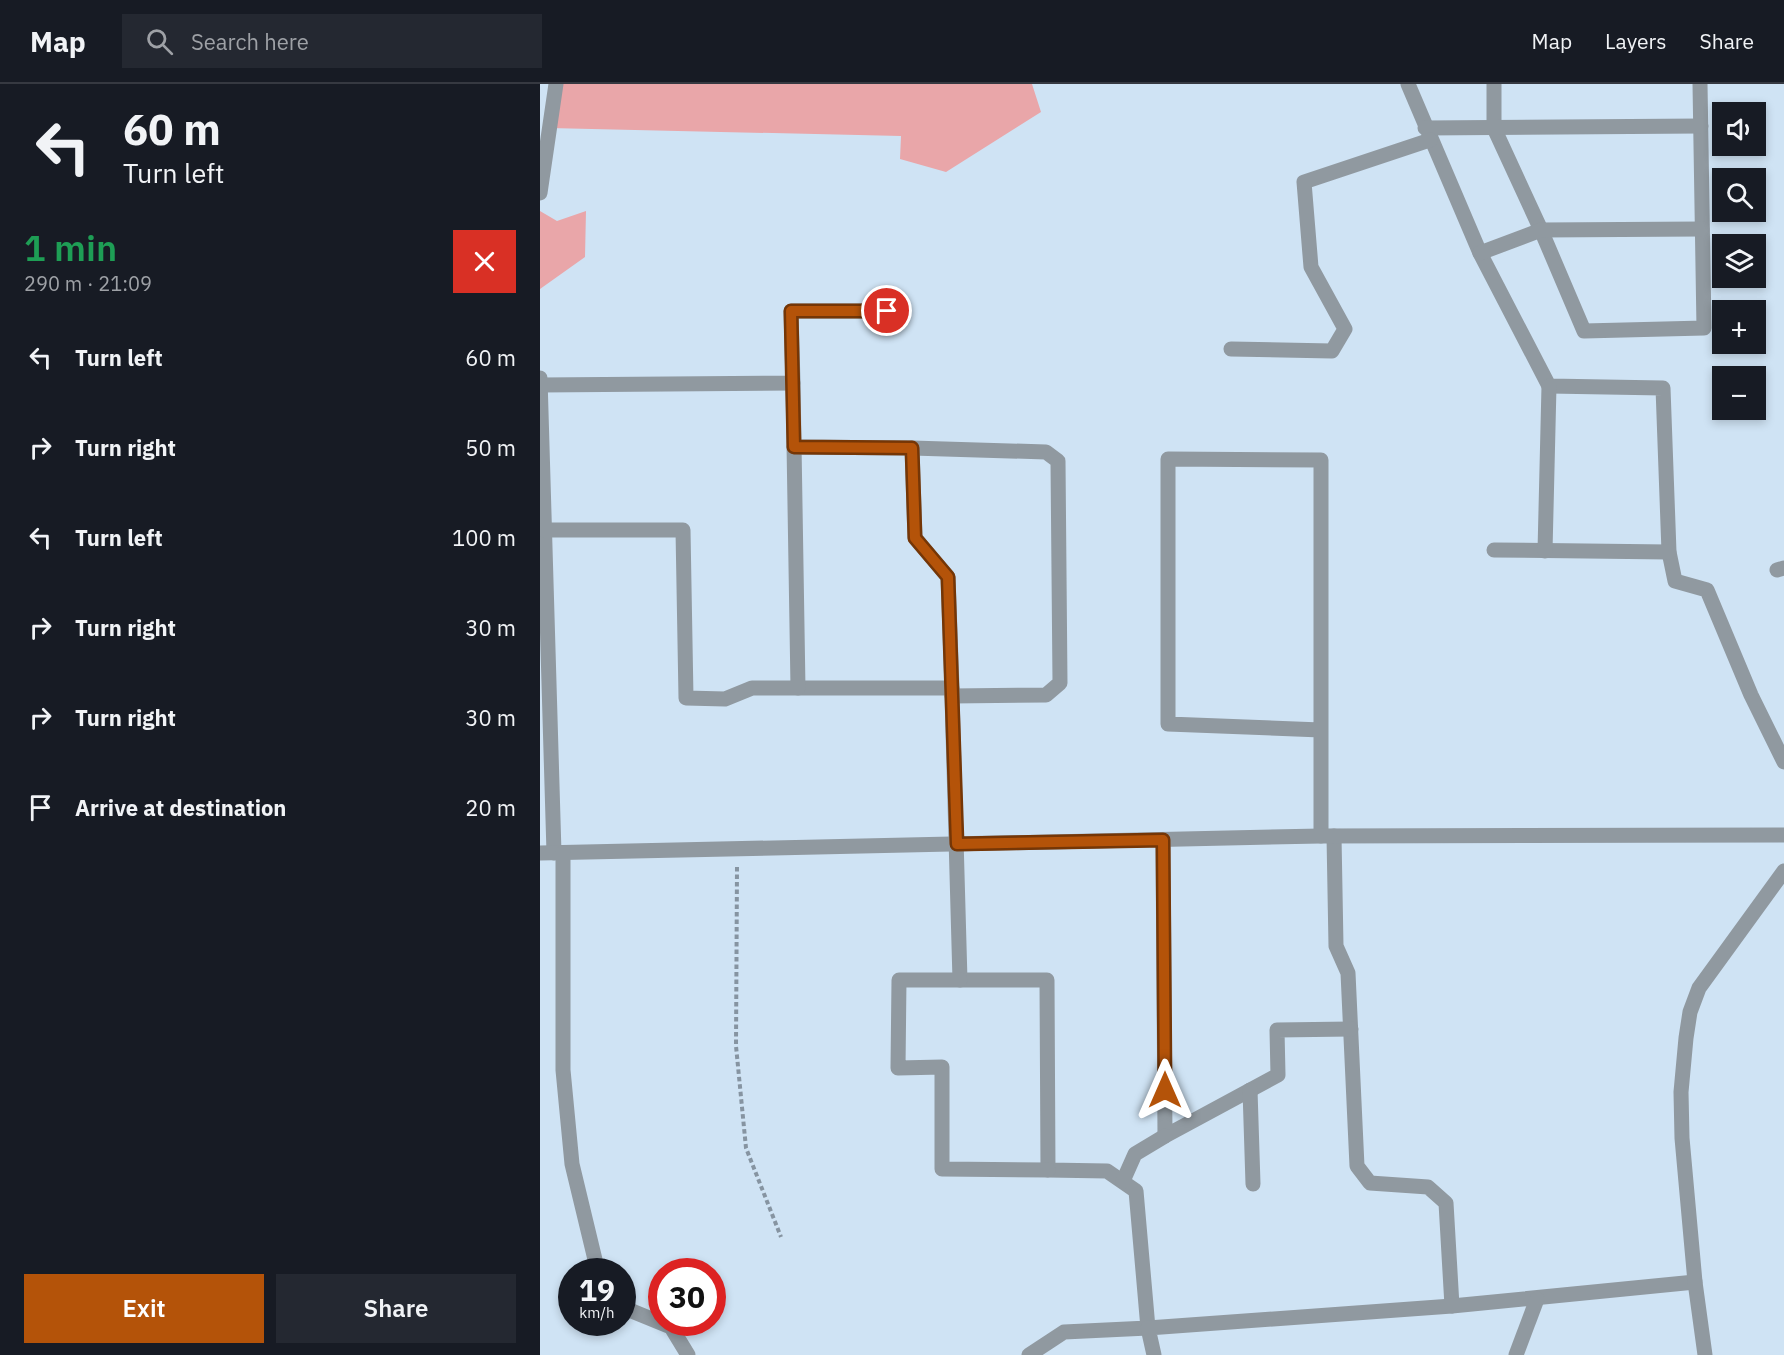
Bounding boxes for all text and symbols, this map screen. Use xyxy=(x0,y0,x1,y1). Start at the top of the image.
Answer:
search box xyxy=(122,14,542,68)
text: Map xyxy=(30,23,86,60)
icon: search xyxy=(143,25,176,58)
text: Search here xyxy=(191,27,309,56)
text: Map xyxy=(1532,27,1572,55)
text: Layers xyxy=(1605,27,1667,55)
text: Share xyxy=(1700,27,1754,55)
text: 60 m xyxy=(123,102,221,157)
map controls xyxy=(1712,102,1766,420)
button: sound xyxy=(1712,102,1766,156)
icon: left xyxy=(24,108,102,186)
text: Turn left xyxy=(123,155,224,190)
button: search xyxy=(1712,168,1766,222)
text: 1 min xyxy=(24,224,117,271)
button: close xyxy=(453,230,516,293)
button: layers xyxy=(1712,234,1766,288)
text: 290 m · 21:09 xyxy=(24,270,152,297)
pin xyxy=(861,285,912,336)
icon: arrive xyxy=(870,294,903,327)
button: + xyxy=(1712,300,1766,354)
icon: left xyxy=(24,341,57,374)
text: Turn left xyxy=(75,343,163,372)
text: 60 m xyxy=(465,343,516,372)
button: − xyxy=(1712,366,1766,420)
icon: right xyxy=(24,431,57,464)
text: Turn right xyxy=(75,433,176,462)
text: 50 m xyxy=(465,433,516,462)
icon: left xyxy=(24,521,57,554)
text: Turn left xyxy=(75,523,163,552)
text: 100 m xyxy=(452,523,516,552)
icon: right xyxy=(24,611,57,644)
text: Turn right xyxy=(75,613,176,642)
text: 30 m xyxy=(465,613,516,642)
icon: right xyxy=(24,701,57,734)
text: Turn right xyxy=(75,703,176,732)
text: 30 m xyxy=(465,703,516,732)
icon: arrive xyxy=(24,791,57,824)
text: Arrive at destination xyxy=(75,793,286,822)
text: 20 m xyxy=(465,793,516,822)
position arrow xyxy=(1133,1058,1197,1122)
speed limit sign: 30 xyxy=(648,1258,726,1336)
text: 19 xyxy=(579,1270,615,1309)
button: Exit xyxy=(24,1274,264,1343)
button: Share xyxy=(276,1274,516,1343)
text: km/h xyxy=(579,1303,615,1322)

